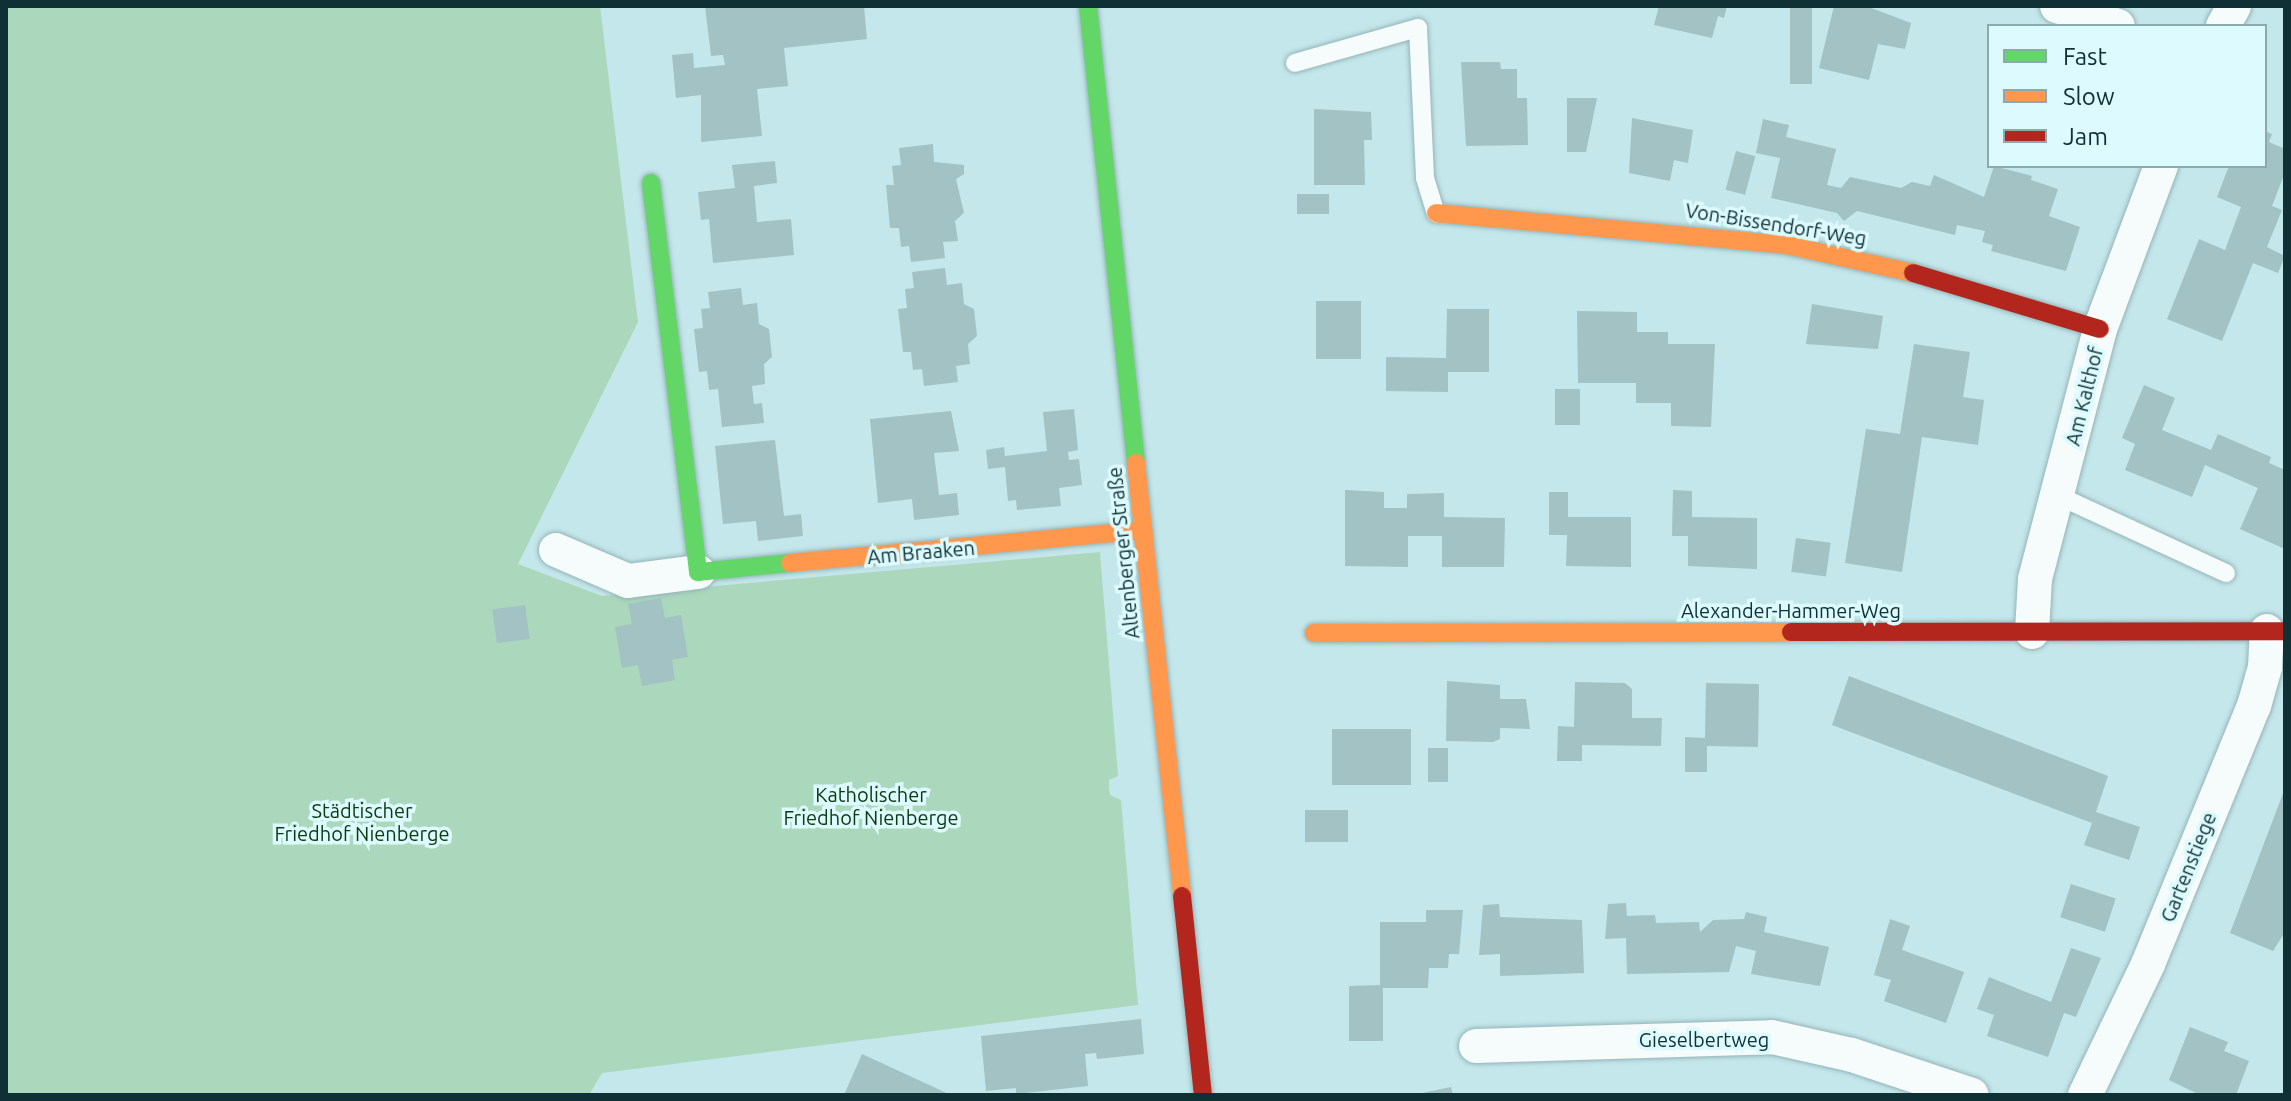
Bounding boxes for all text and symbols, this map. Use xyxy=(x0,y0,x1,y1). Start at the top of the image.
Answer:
legend xyxy=(1987,24,2267,168)
text: Fast xyxy=(2063,43,2107,70)
text: Slow xyxy=(2063,83,2115,110)
text: Jam xyxy=(2063,123,2108,150)
street label: Von-Bissendorf-Weg xyxy=(1684,198,1868,250)
street label: Am Kalthof xyxy=(2060,344,2108,448)
street label: Altenberger Straße xyxy=(1102,466,1144,640)
street label: Am Braaken xyxy=(866,535,976,569)
street label: Alexander-Hammer-Weg xyxy=(1681,598,1901,622)
park label: Katholischer Friedhof Nienberge xyxy=(783,782,959,829)
park label: Städtischer Friedhof Nienberge xyxy=(274,799,450,846)
street label: Gartenstiege xyxy=(2155,809,2221,925)
street label: Gieselbertweg xyxy=(1639,1027,1769,1051)

